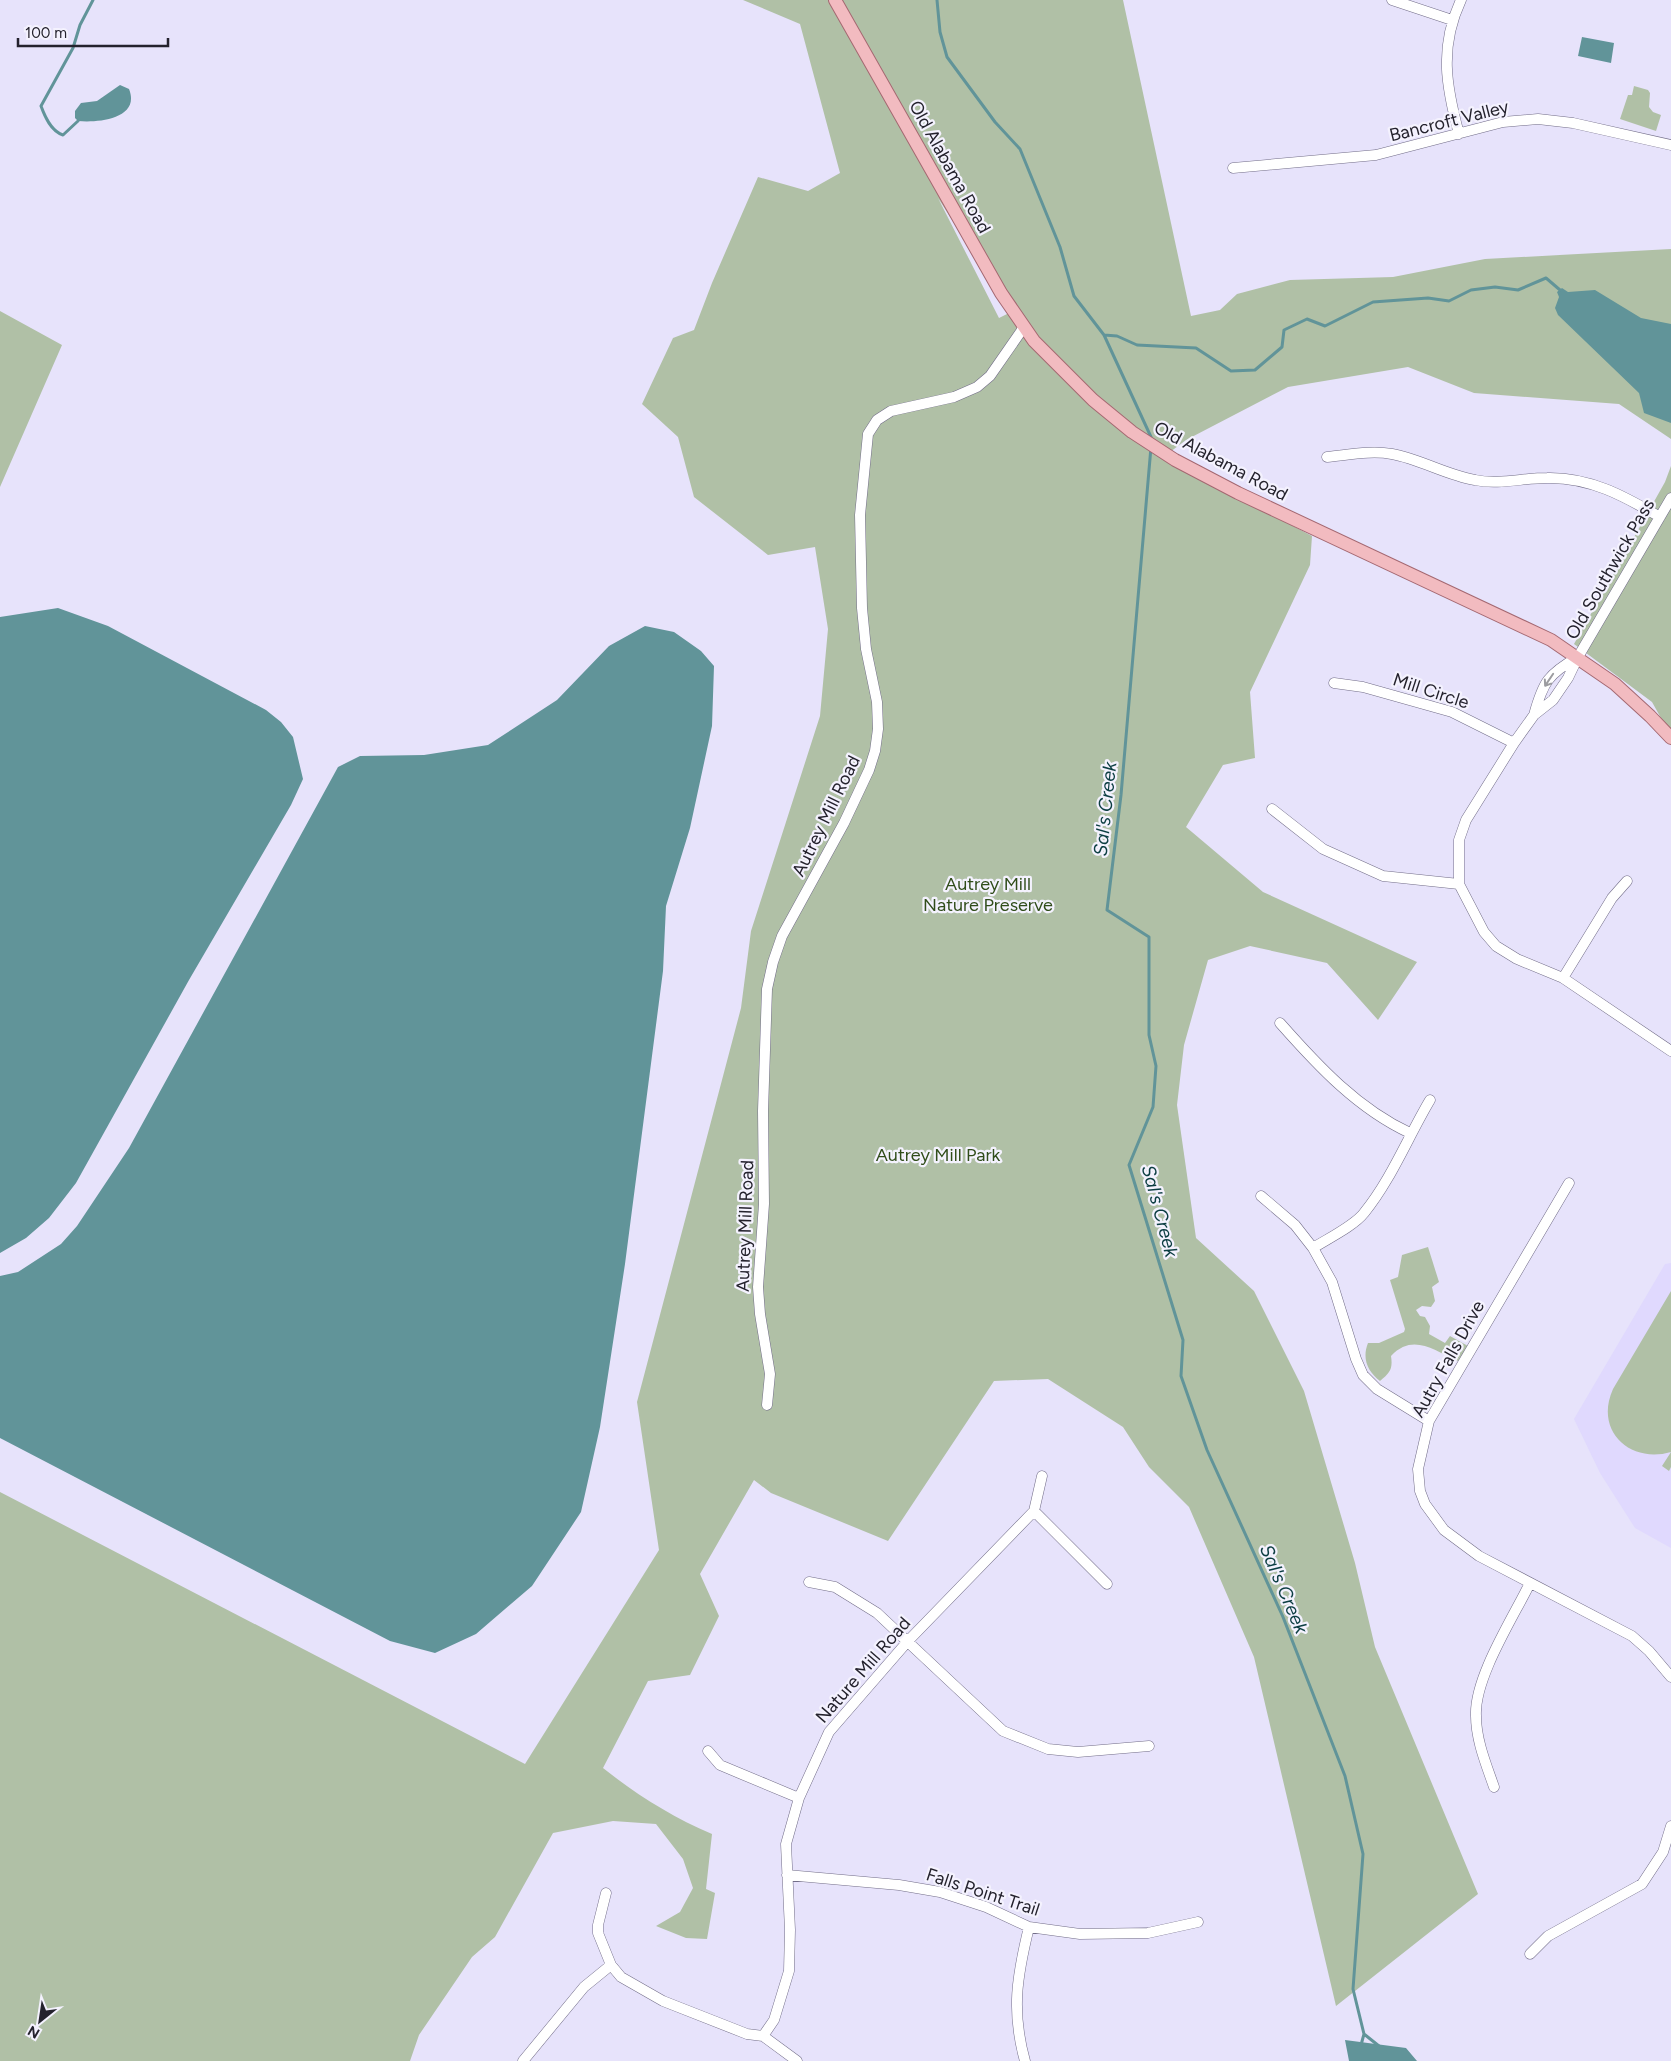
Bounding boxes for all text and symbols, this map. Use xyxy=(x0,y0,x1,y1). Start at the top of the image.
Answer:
scale bar xyxy=(18,15,168,47)
text: 100 m xyxy=(25,24,67,42)
street label: Bancroft Valley xyxy=(1387,95,1511,146)
street label: Old Alabama Road xyxy=(904,97,996,237)
street label: Old Alabama Road xyxy=(1150,416,1292,506)
street label: Old Southwick Pass xyxy=(1561,495,1659,643)
street label: Mill Circle xyxy=(1390,668,1472,714)
one-way arrow xyxy=(1544,673,1554,687)
street label: Autrey Mill Road xyxy=(787,752,865,880)
water label: Sal's Creek xyxy=(1089,760,1121,857)
park label: Autrey Mill Nature Preserve xyxy=(923,873,1053,916)
park label: Autrey Mill Park xyxy=(876,1144,1001,1166)
street label: Autrey Mill Road xyxy=(732,1160,758,1292)
water label: Sal's Creek xyxy=(1137,1162,1184,1260)
street label: Autry Falls Drive xyxy=(1407,1297,1489,1421)
water label: Sal's Creek xyxy=(1255,1541,1313,1638)
street label: Nature Mill Road xyxy=(811,1612,915,1728)
street label: Falls Point Trail xyxy=(923,1863,1043,1921)
north arrow xyxy=(15,1996,65,2046)
text: N xyxy=(25,2022,43,2042)

